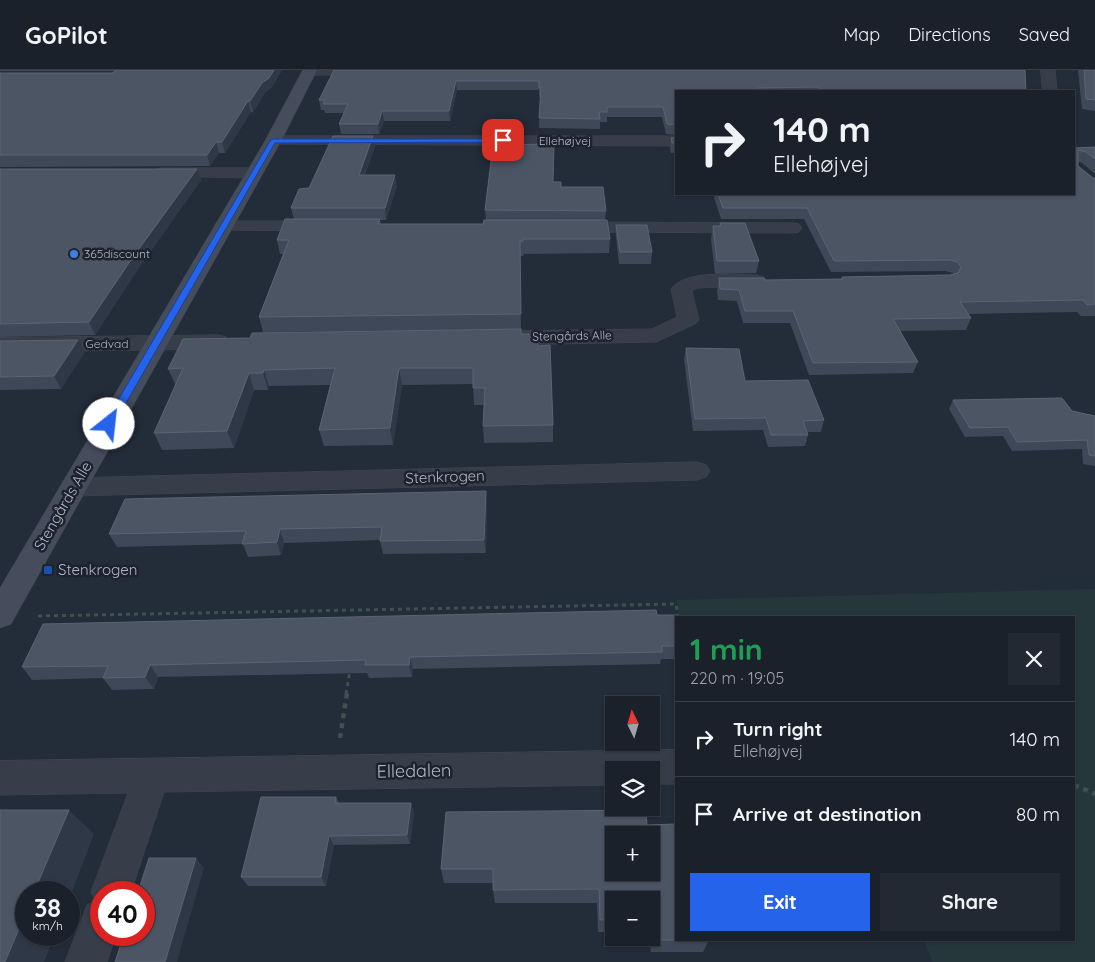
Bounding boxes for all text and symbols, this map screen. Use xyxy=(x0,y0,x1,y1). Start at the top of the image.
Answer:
text: GoPilot xyxy=(25,20,108,50)
text: Map xyxy=(843,23,880,46)
text: Directions xyxy=(908,23,991,46)
text: Saved xyxy=(1019,23,1070,46)
text: 140 m xyxy=(773,107,871,151)
icon: right xyxy=(690,110,755,175)
pin xyxy=(482,119,524,161)
icon: arrive xyxy=(489,126,517,154)
street label: Ellehøjvej xyxy=(539,133,591,148)
text: Ellehøjvej xyxy=(773,150,869,178)
place label: 365discount xyxy=(84,246,150,261)
marker: 365discount xyxy=(68,248,80,260)
street label: Stengårds Alle xyxy=(532,327,612,344)
street label: Gedvad xyxy=(85,336,129,351)
position arrow xyxy=(82,397,134,449)
street label: Stengårds Alle xyxy=(29,458,96,554)
street label: Stenkrogen xyxy=(405,466,485,487)
place label: Stenkrogen xyxy=(58,560,137,579)
marker: Stenkrogen xyxy=(42,564,54,576)
text: 1 min xyxy=(690,630,763,668)
button: close xyxy=(1008,633,1060,685)
text: 220 m · 19:05 xyxy=(690,668,784,688)
north arrow xyxy=(605,696,660,751)
map controls xyxy=(605,696,660,946)
text: Turn right xyxy=(733,717,822,741)
icon: right xyxy=(690,725,718,753)
text: 140 m xyxy=(1009,727,1060,751)
text: Ellehøjvej xyxy=(733,741,803,761)
street label: Elledalen xyxy=(376,758,452,783)
button: layers xyxy=(605,761,660,816)
icon: arrive xyxy=(690,800,718,828)
text: Arrive at destination xyxy=(733,802,922,826)
text: 80 m xyxy=(1016,802,1060,826)
button: + xyxy=(605,826,660,881)
button: Exit xyxy=(690,873,870,931)
button: Share xyxy=(880,873,1060,931)
speed limit sign: 40 xyxy=(90,881,155,946)
button: − xyxy=(605,891,660,946)
text: 38 xyxy=(34,892,61,923)
text: km/h xyxy=(32,918,63,933)

